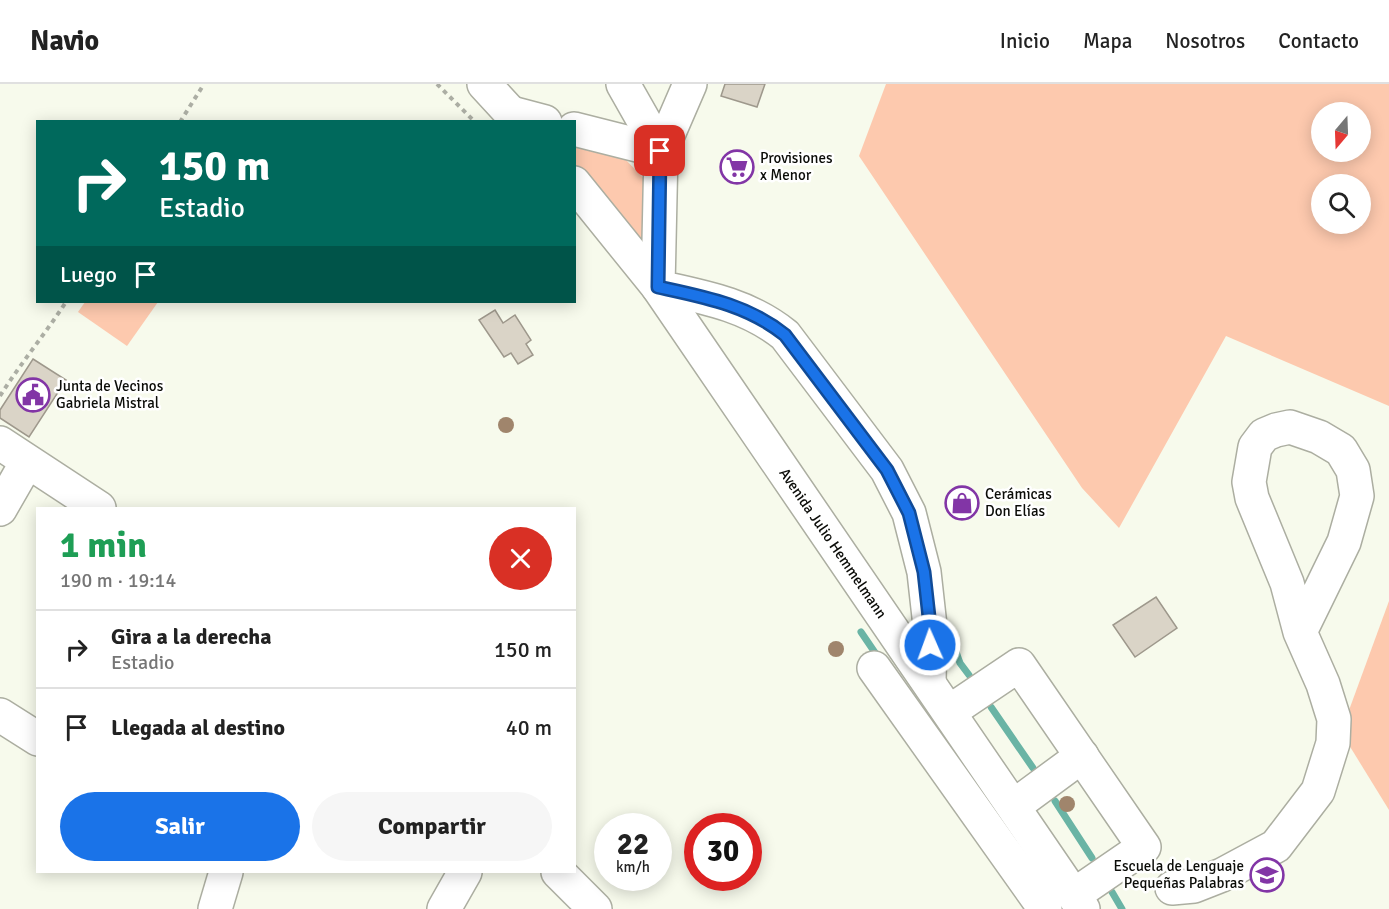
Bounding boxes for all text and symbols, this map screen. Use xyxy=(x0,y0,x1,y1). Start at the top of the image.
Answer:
text: Navio xyxy=(30,24,99,58)
text: Inicio xyxy=(1000,28,1050,54)
text: Mapa xyxy=(1083,28,1132,54)
text: Nosotros xyxy=(1165,28,1245,54)
text: Contacto xyxy=(1278,28,1359,54)
north arrow xyxy=(1311,102,1371,162)
map controls xyxy=(1311,102,1371,234)
pin xyxy=(634,125,685,176)
icon: arrive xyxy=(643,134,676,167)
text: 150 m xyxy=(159,141,270,192)
icon: right xyxy=(60,144,138,222)
supermarket icon: Provisiones x Menor xyxy=(719,149,755,185)
place label: Provisiones x Menor xyxy=(760,149,833,184)
button: search xyxy=(1311,174,1371,234)
text: Estadio xyxy=(159,192,245,225)
icon: arrive xyxy=(129,258,162,291)
text: Luego xyxy=(60,261,117,288)
public building icon: Junta de Vecinos Gabriela Mistral xyxy=(15,377,51,413)
place label: Junta de Vecinos Gabriela Mistral xyxy=(56,377,164,412)
street label: Avenida Julio Hemmelmann xyxy=(775,465,891,622)
shop icon: Cerámicas Don Elías xyxy=(944,485,980,521)
place label: Cerámicas Don Elías xyxy=(985,485,1052,520)
text: 1 min xyxy=(60,523,147,568)
button: close xyxy=(489,527,552,590)
text: 190 m · 19:14 xyxy=(60,568,176,593)
position arrow xyxy=(898,613,962,677)
text: Gira a la derecha xyxy=(111,623,272,650)
icon: right xyxy=(60,633,93,666)
text: 150 m xyxy=(494,636,552,663)
text: Estadio xyxy=(111,650,174,675)
icon: arrive xyxy=(60,711,93,744)
text: Llegada al destino xyxy=(111,714,285,741)
text: 40 m xyxy=(506,714,552,741)
button: Salir xyxy=(60,792,300,861)
button: Compartir xyxy=(312,792,552,861)
speed limit sign: 30 xyxy=(684,813,762,891)
text: 22 xyxy=(617,826,649,863)
place label: Escuela de Lenguaje Pequeñas Palabras xyxy=(1114,857,1244,892)
school or university icon: Escuela de Lenguaje Pequeñas Palabras xyxy=(1249,857,1285,893)
text: km/h xyxy=(616,858,650,876)

